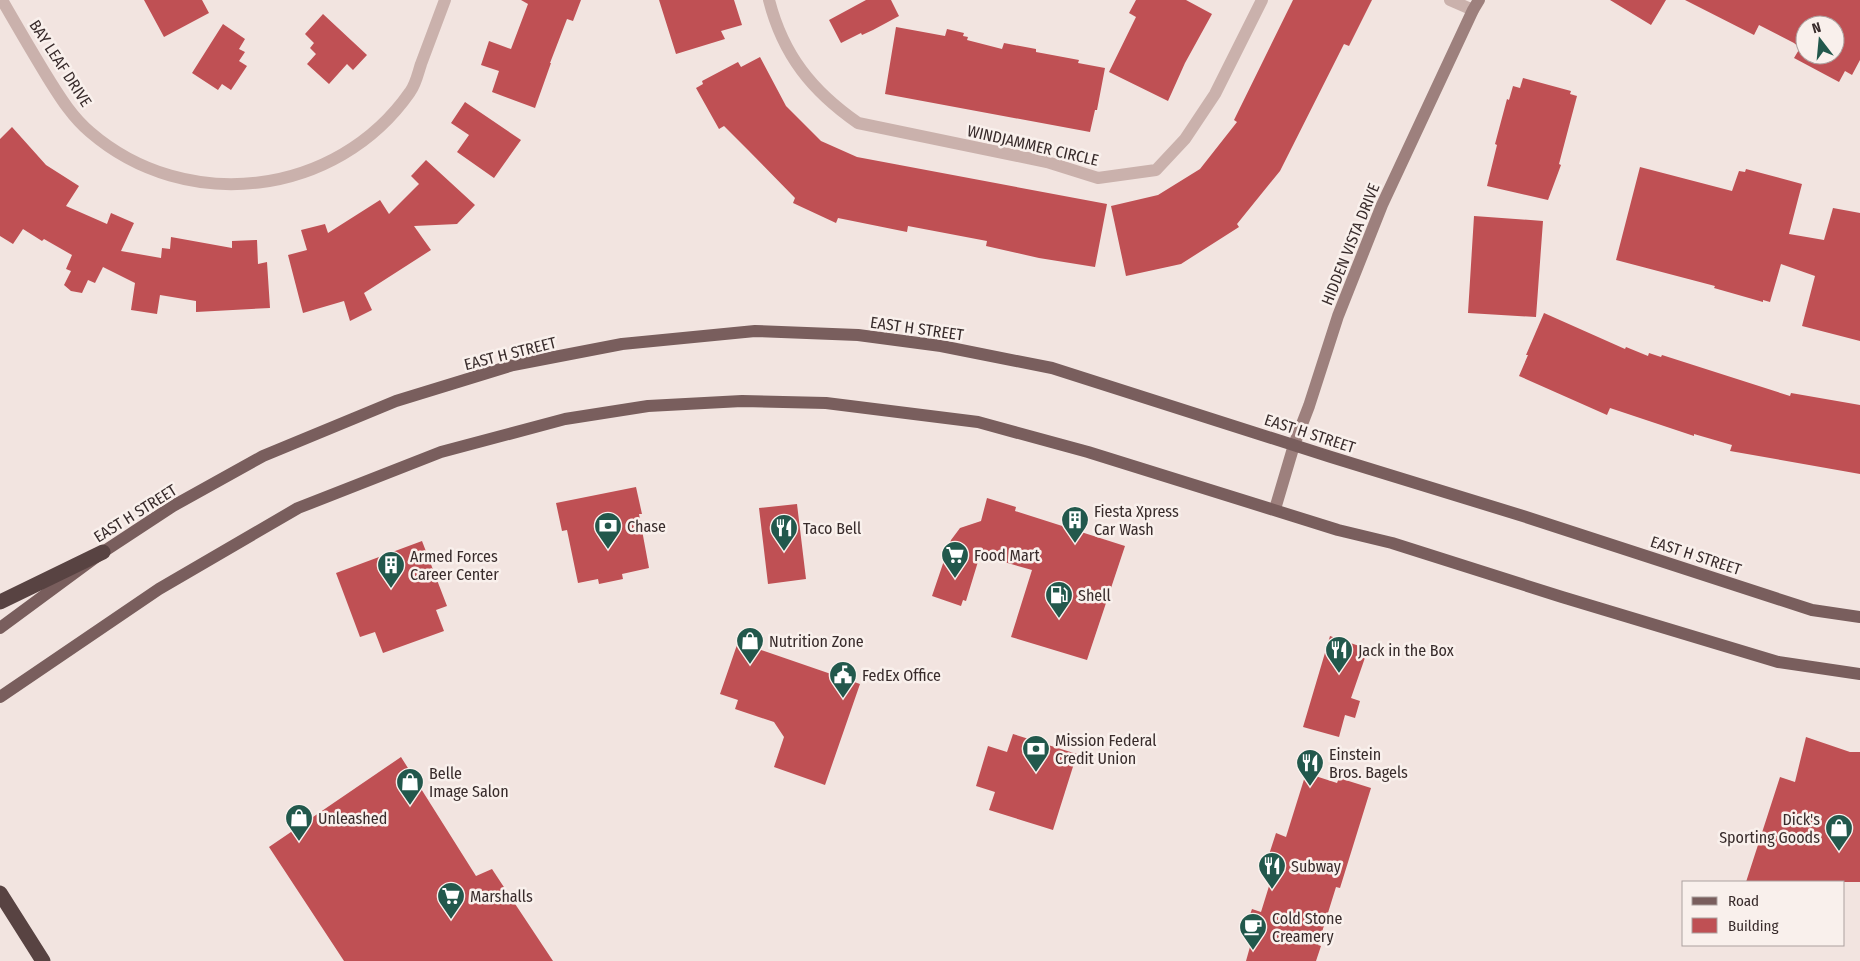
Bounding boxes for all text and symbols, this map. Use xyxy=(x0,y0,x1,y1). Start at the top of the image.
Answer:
north arrow xyxy=(1795,15,1845,65)
street label: BAY LEAF DRIVE xyxy=(25,16,96,110)
text: N xyxy=(1810,19,1823,37)
street label: WINDJAMMER CIRCLE xyxy=(965,121,1100,170)
street label: HIDDEN VISTA DRIVE xyxy=(1317,180,1384,308)
street label: EAST H STREET xyxy=(869,313,966,345)
street label: EAST H STREET xyxy=(462,333,559,374)
street label: EAST H STREET xyxy=(1262,410,1358,457)
street label: EAST H STREET xyxy=(90,480,181,546)
place label: Fiesta Xpress Car Wash xyxy=(1094,502,1179,539)
building icon: Fiesta Xpress Car Wash xyxy=(1060,505,1090,544)
bank icon: Chase xyxy=(593,511,623,550)
restaurant icon: Taco Bell xyxy=(769,513,799,552)
place label: Chase xyxy=(627,517,666,536)
place label: Taco Bell xyxy=(803,519,861,538)
street label: EAST H STREET xyxy=(1648,532,1744,579)
supermarket icon: Food Mart xyxy=(940,540,970,579)
place label: Food Mart xyxy=(974,546,1040,565)
place label: Armed Forces Career Center xyxy=(410,547,499,584)
building icon: Armed Forces Career Center xyxy=(376,550,406,589)
fuel station icon: Shell xyxy=(1044,580,1074,619)
place label: Shell xyxy=(1078,586,1111,605)
shop icon: Nutrition Zone xyxy=(735,626,765,665)
place label: Nutrition Zone xyxy=(769,632,864,651)
restaurant icon: Jack in the Box xyxy=(1324,635,1354,674)
place label: Jack in the Box xyxy=(1358,641,1454,660)
public building icon: FedEx Office xyxy=(828,660,858,699)
place label: FedEx Office xyxy=(862,666,941,685)
place label: Mission Federal Credit Union xyxy=(1055,731,1156,768)
bank icon: Mission Federal Credit Union xyxy=(1021,734,1051,773)
place label: Einstein Bros. Bagels xyxy=(1329,745,1408,782)
restaurant icon: Einstein Bros. Bagels xyxy=(1295,748,1325,787)
place label: Belle Image Salon xyxy=(429,764,509,801)
shop icon: Belle Image Salon xyxy=(395,767,425,806)
shop icon: Unleashed xyxy=(284,803,314,842)
place label: Unleashed xyxy=(318,809,387,828)
place label: Dick's Sporting Goods xyxy=(1719,810,1820,847)
shop icon: Dick's Sporting Goods xyxy=(1824,813,1854,852)
restaurant icon: Subway xyxy=(1257,851,1287,890)
place label: Subway xyxy=(1291,857,1342,876)
supermarket icon: Marshalls xyxy=(436,881,466,920)
legend xyxy=(1682,881,1845,946)
place label: Marshalls xyxy=(470,887,533,906)
text: Road xyxy=(1728,892,1759,910)
place label: Cold Stone Creamery xyxy=(1272,909,1342,946)
cafe icon: Cold Stone Creamery xyxy=(1238,912,1268,951)
text: Building xyxy=(1728,917,1779,935)

